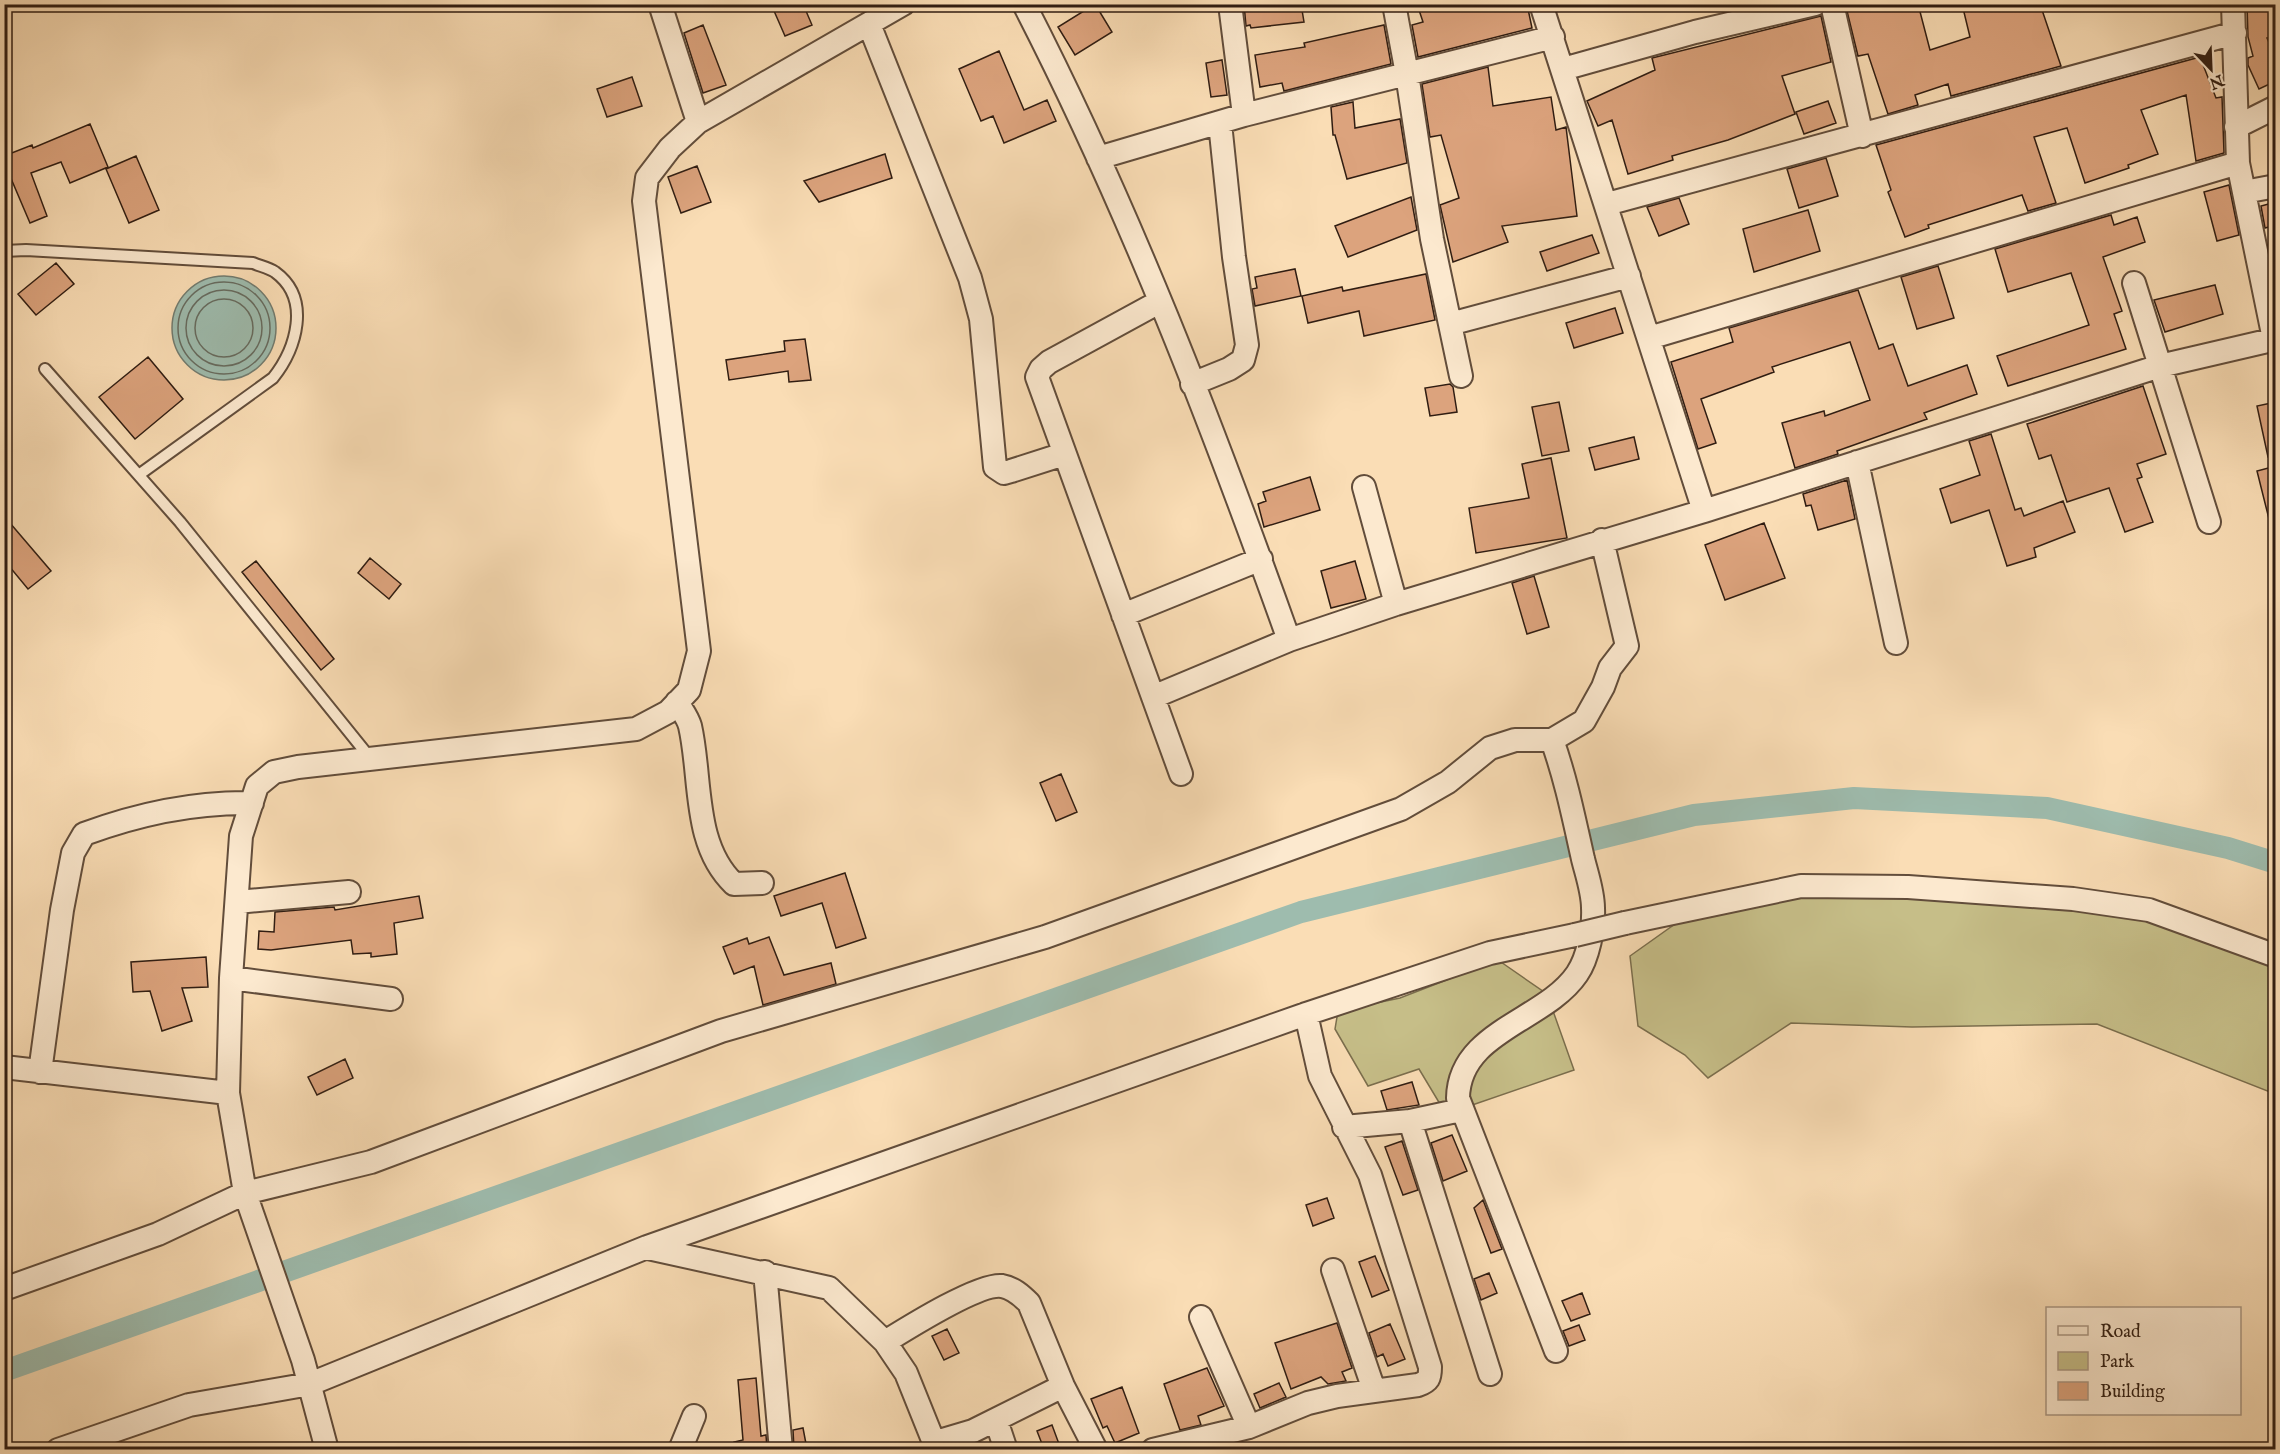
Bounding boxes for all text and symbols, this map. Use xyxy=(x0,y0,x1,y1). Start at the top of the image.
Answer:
north arrow xyxy=(2181,39,2241,99)
text: N xyxy=(2206,69,2227,93)
legend xyxy=(2046,1307,2241,1415)
text: Road xyxy=(2100,1321,2141,1344)
text: Park xyxy=(2100,1351,2135,1374)
text: Building xyxy=(2100,1381,2165,1404)

